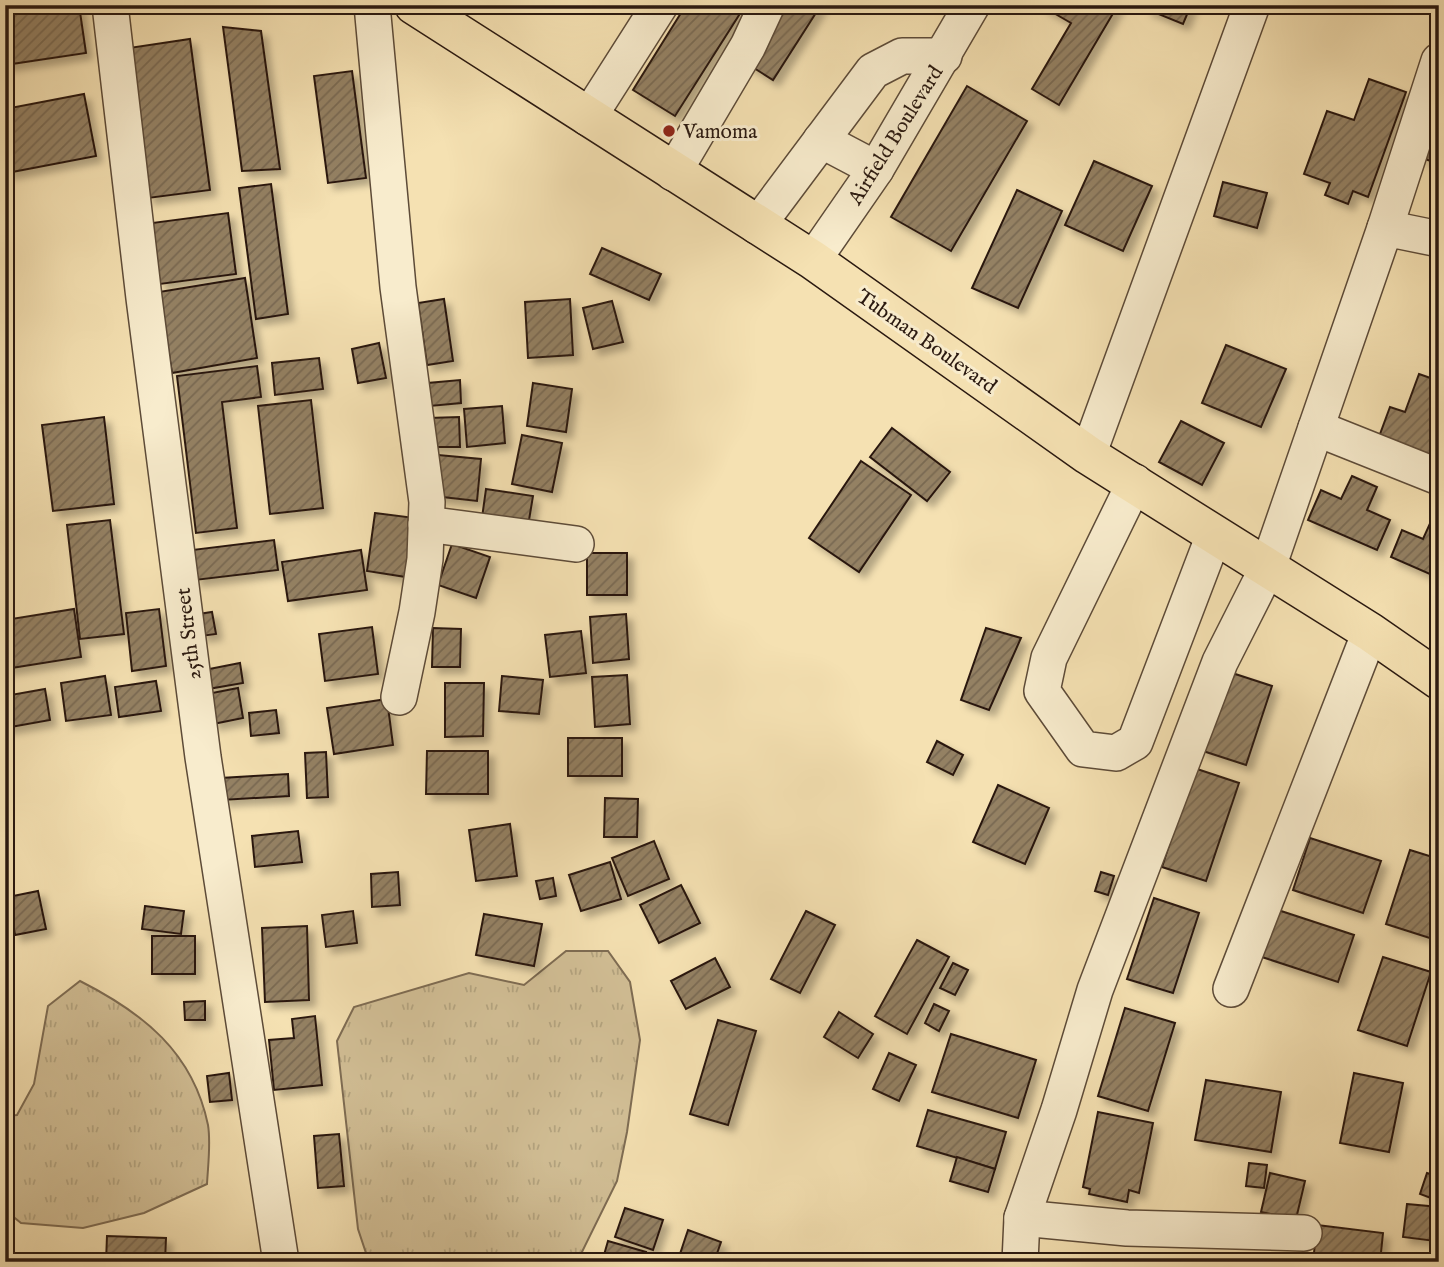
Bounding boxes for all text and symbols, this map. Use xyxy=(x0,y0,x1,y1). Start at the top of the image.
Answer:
street label: Airfield Boulevard xyxy=(842,60,950,211)
place label: Vamoma xyxy=(682,119,758,146)
marker: Vamoma xyxy=(661,123,677,139)
street label: Tubman Boulevard xyxy=(851,284,1002,401)
street label: 25th Street xyxy=(170,586,209,681)

